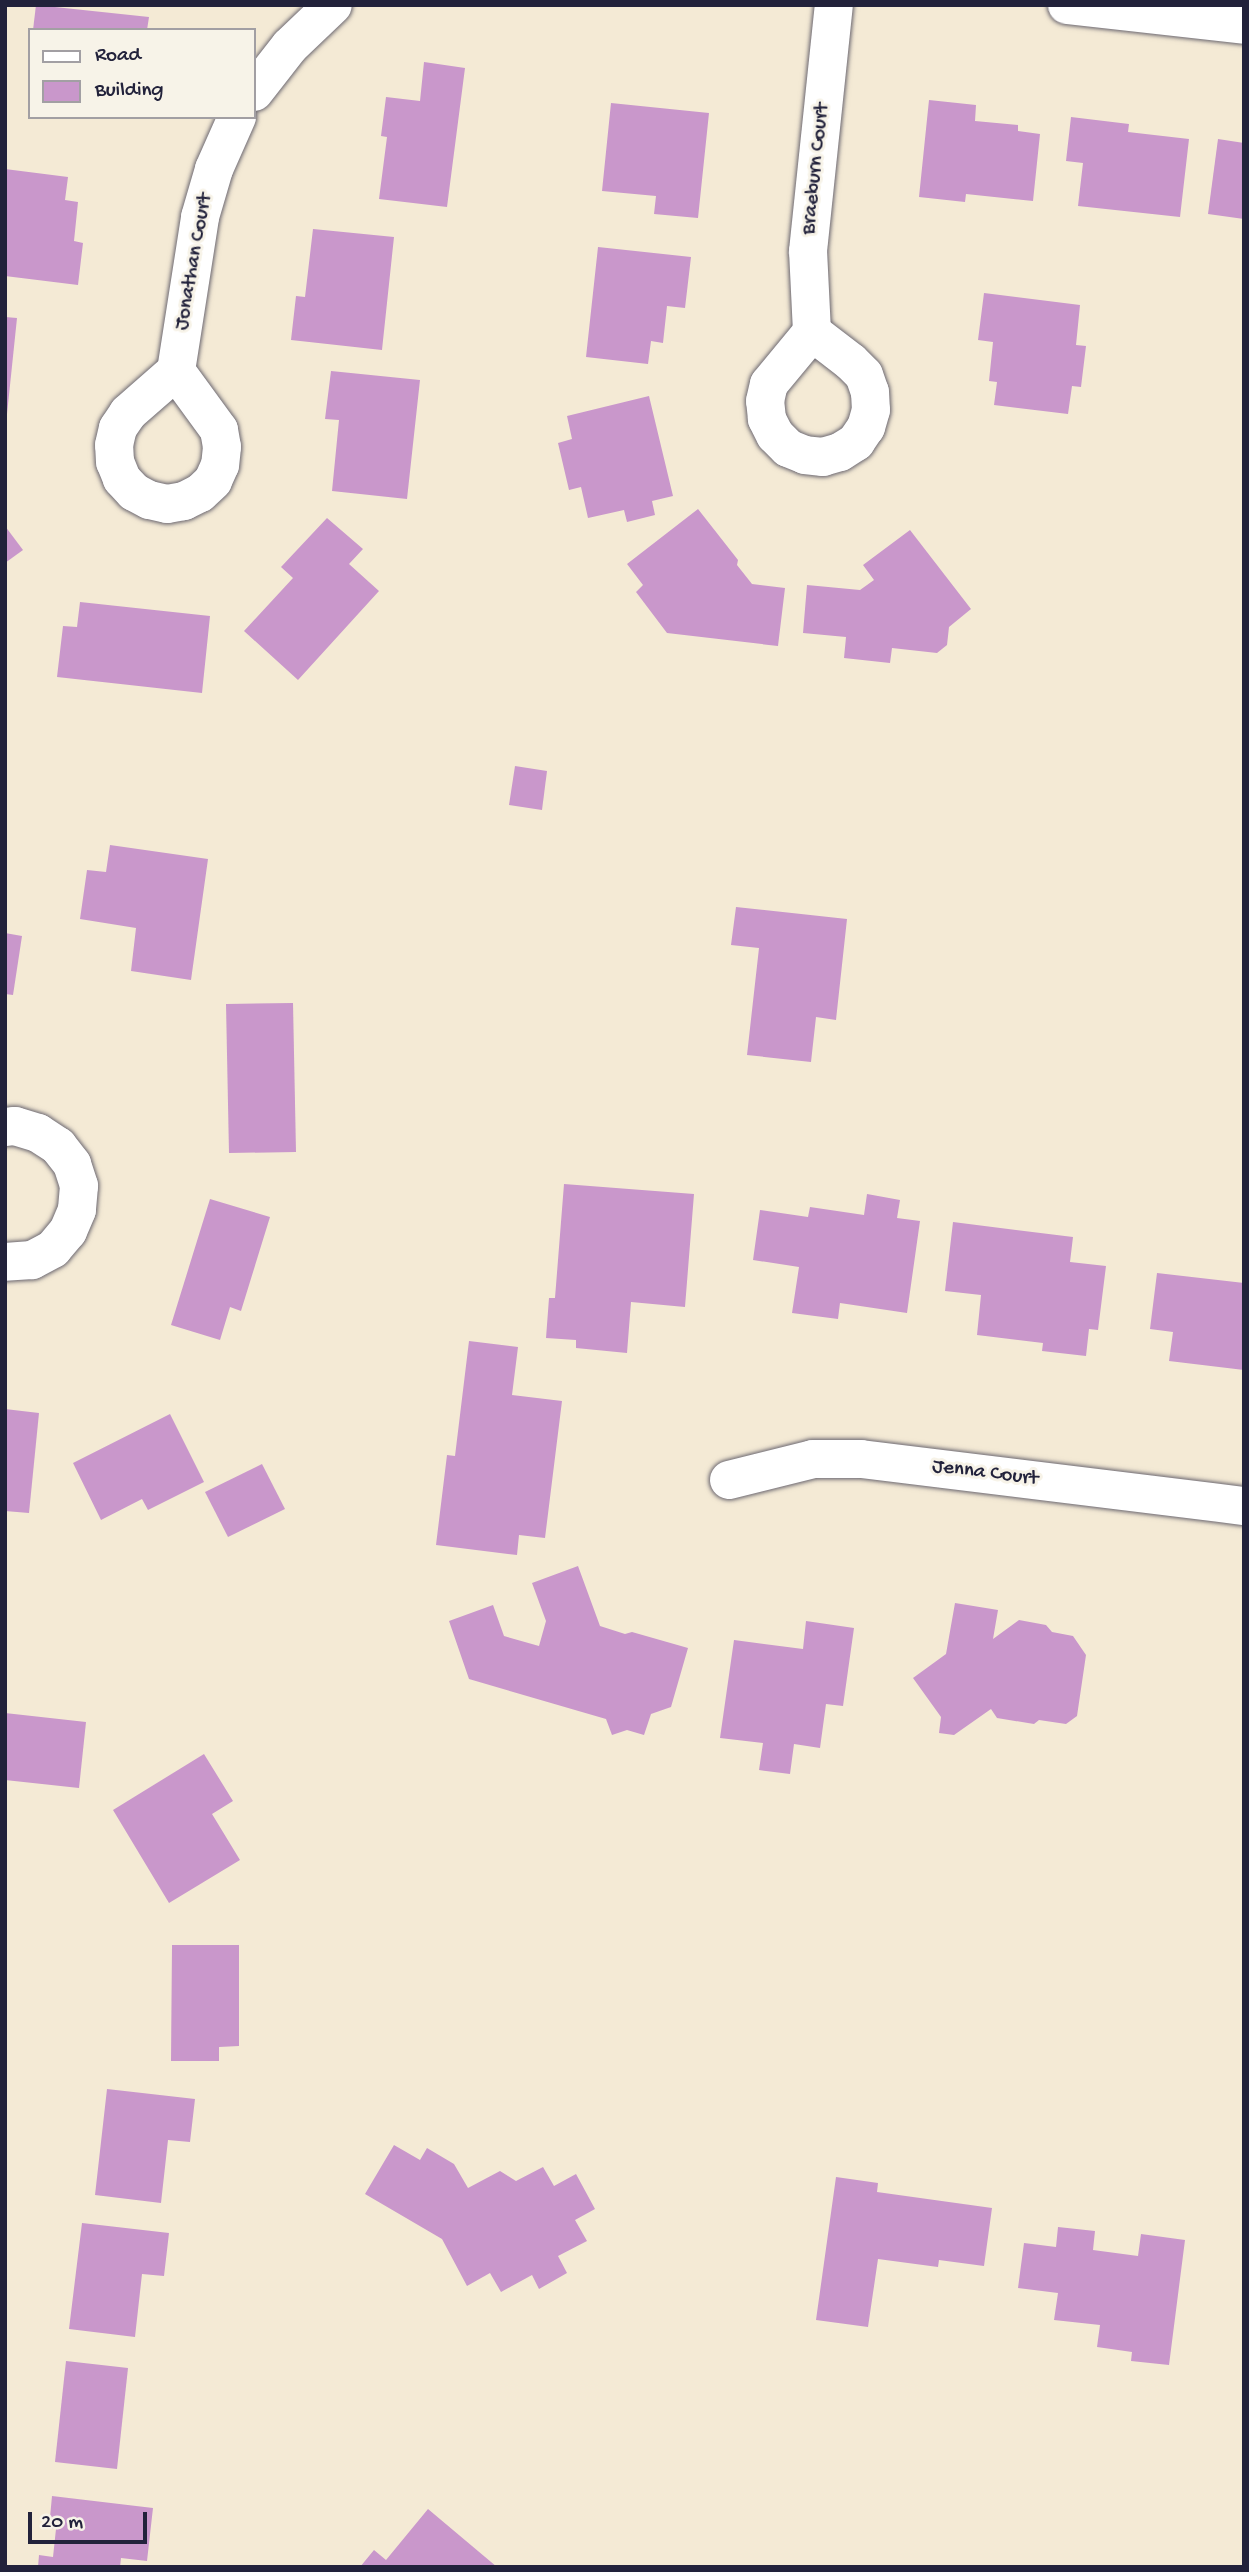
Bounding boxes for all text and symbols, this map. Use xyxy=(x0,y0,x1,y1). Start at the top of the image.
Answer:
legend xyxy=(28,28,256,119)
text: Road xyxy=(95,44,141,69)
text: Building xyxy=(95,79,164,104)
street label: Braeburn Court xyxy=(798,102,836,236)
street label: Jonathan Court xyxy=(171,192,219,332)
street label: Jenna Court xyxy=(931,1455,1039,1493)
scale bar xyxy=(32,2498,150,2542)
text: 20 m xyxy=(41,2511,83,2536)

